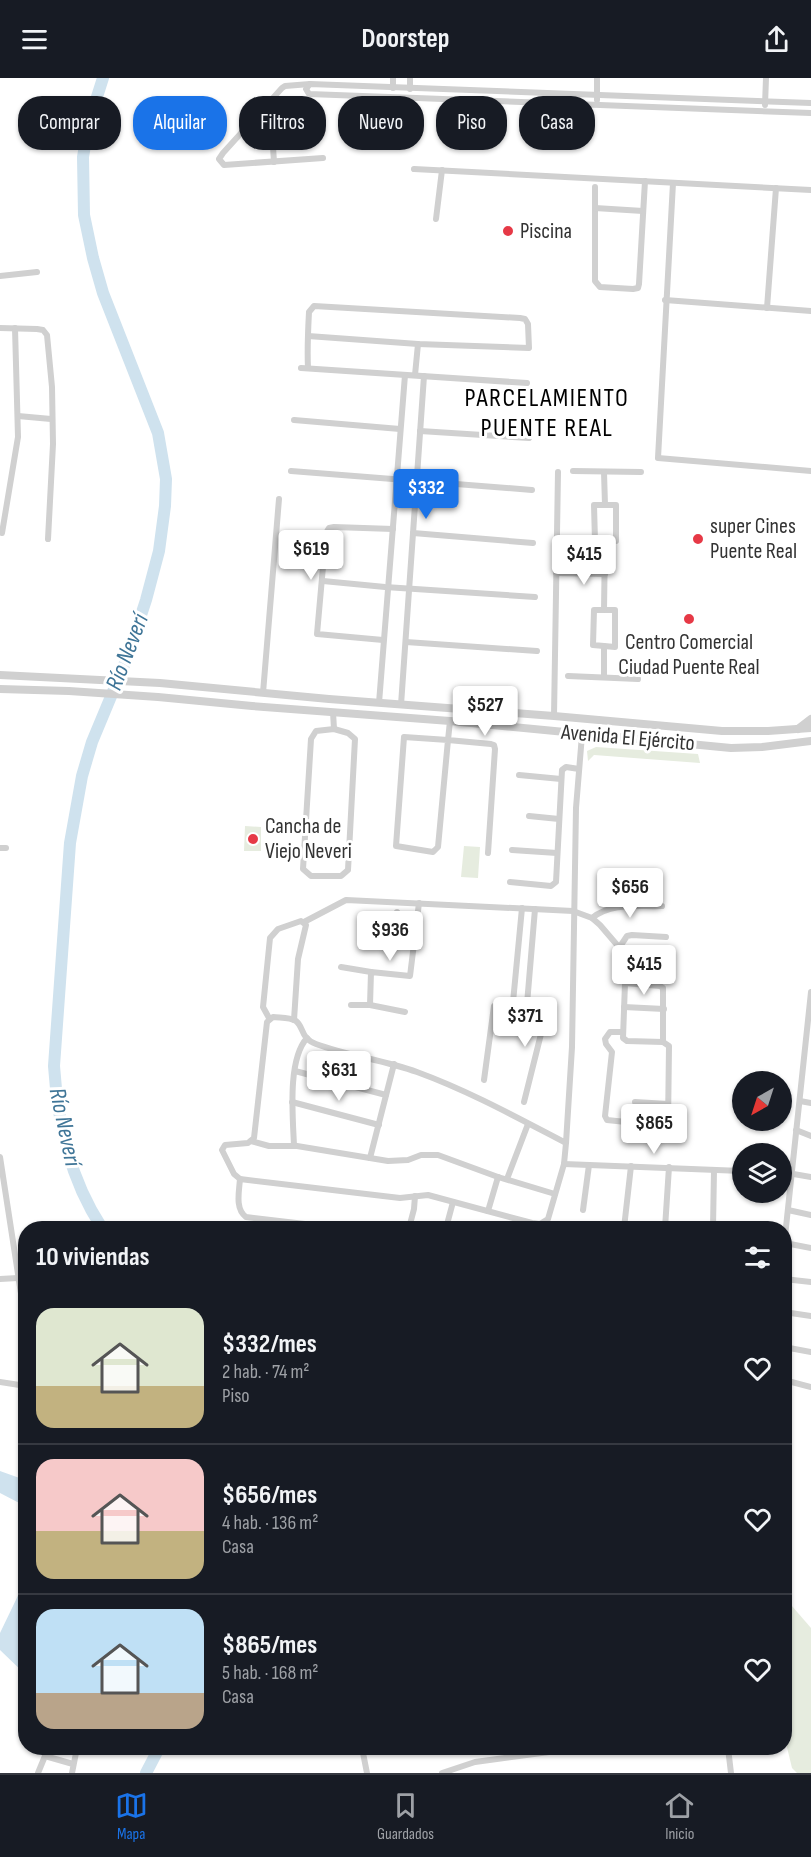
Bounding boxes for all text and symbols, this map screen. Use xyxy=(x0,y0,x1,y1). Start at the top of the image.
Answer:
icon: menu xyxy=(18,23,51,56)
text: Doorstep xyxy=(362,23,450,55)
icon: share xyxy=(760,23,793,56)
chip: Comprar xyxy=(18,96,121,150)
chip: Alquilar xyxy=(133,96,227,150)
chip: Filtros xyxy=(239,96,326,150)
chip: Nuevo xyxy=(338,96,424,150)
chip: Piso xyxy=(436,96,507,150)
chip: Casa xyxy=(519,96,595,150)
place label: Piscina xyxy=(520,218,572,245)
marker: Piscina xyxy=(501,224,515,238)
district label: PARCELAMIENTO PUENTE REAL xyxy=(465,383,629,444)
pin: $332 xyxy=(390,469,462,520)
text: $332 xyxy=(408,476,444,500)
place label: super Cines Puente Real xyxy=(710,513,797,565)
pin: $619 xyxy=(275,530,347,581)
marker: super Cines Puente Real xyxy=(691,532,705,546)
pin: $415 xyxy=(548,535,620,586)
text: $619 xyxy=(293,537,329,561)
text: $415 xyxy=(566,542,602,566)
water label: Río Neverí xyxy=(99,607,156,694)
marker: Centro Comercial Ciudad Puente Real xyxy=(682,612,696,626)
place label: Centro Comercial Ciudad Puente Real xyxy=(618,629,760,681)
pin: $527 xyxy=(449,686,521,737)
text: $527 xyxy=(467,693,503,717)
street label: Avenida El Ejército xyxy=(559,719,696,757)
place label: Cancha de Viejo Neveri xyxy=(265,813,352,865)
marker: Cancha de Viejo Neveri xyxy=(246,832,260,846)
pin: $656 xyxy=(594,868,666,919)
text: $656 xyxy=(611,875,649,899)
pin: $936 xyxy=(354,911,426,962)
text: $936 xyxy=(371,918,409,942)
pin: $415 xyxy=(608,945,680,996)
text: $415 xyxy=(626,952,662,976)
pin: $371 xyxy=(489,997,561,1048)
text: $371 xyxy=(507,1004,543,1028)
pin: $631 xyxy=(303,1051,375,1102)
text: $631 xyxy=(321,1058,357,1082)
north arrow xyxy=(732,1071,792,1131)
map controls xyxy=(732,1071,792,1203)
water label: Río Neverí xyxy=(43,1085,88,1171)
pin: $865 xyxy=(618,1104,690,1155)
text: $865 xyxy=(635,1111,673,1135)
button: layers xyxy=(732,1143,792,1203)
icon: filters xyxy=(741,1241,774,1274)
text: 10 viviendas xyxy=(36,1242,150,1273)
text: $332/mes xyxy=(222,1329,317,1360)
icon: home xyxy=(84,1332,156,1404)
icon: heart xyxy=(741,1352,774,1385)
text: 2 hab. · 74 m² xyxy=(222,1360,309,1384)
text: Piso xyxy=(222,1384,250,1408)
text: $656/mes xyxy=(222,1480,317,1511)
icon: home xyxy=(84,1483,156,1555)
icon: heart xyxy=(741,1503,774,1536)
text: 4 hab. · 136 m² xyxy=(222,1511,318,1535)
text: Casa xyxy=(222,1535,254,1559)
text: $865/mes xyxy=(222,1630,317,1661)
icon: home xyxy=(84,1633,156,1705)
icon: heart xyxy=(741,1653,774,1686)
text: 5 hab. · 168 m² xyxy=(222,1661,318,1685)
text: Casa xyxy=(222,1685,254,1709)
tab: Mapa xyxy=(115,1789,148,1844)
tab: Guardados xyxy=(377,1789,434,1844)
tab: Inicio xyxy=(663,1789,696,1844)

